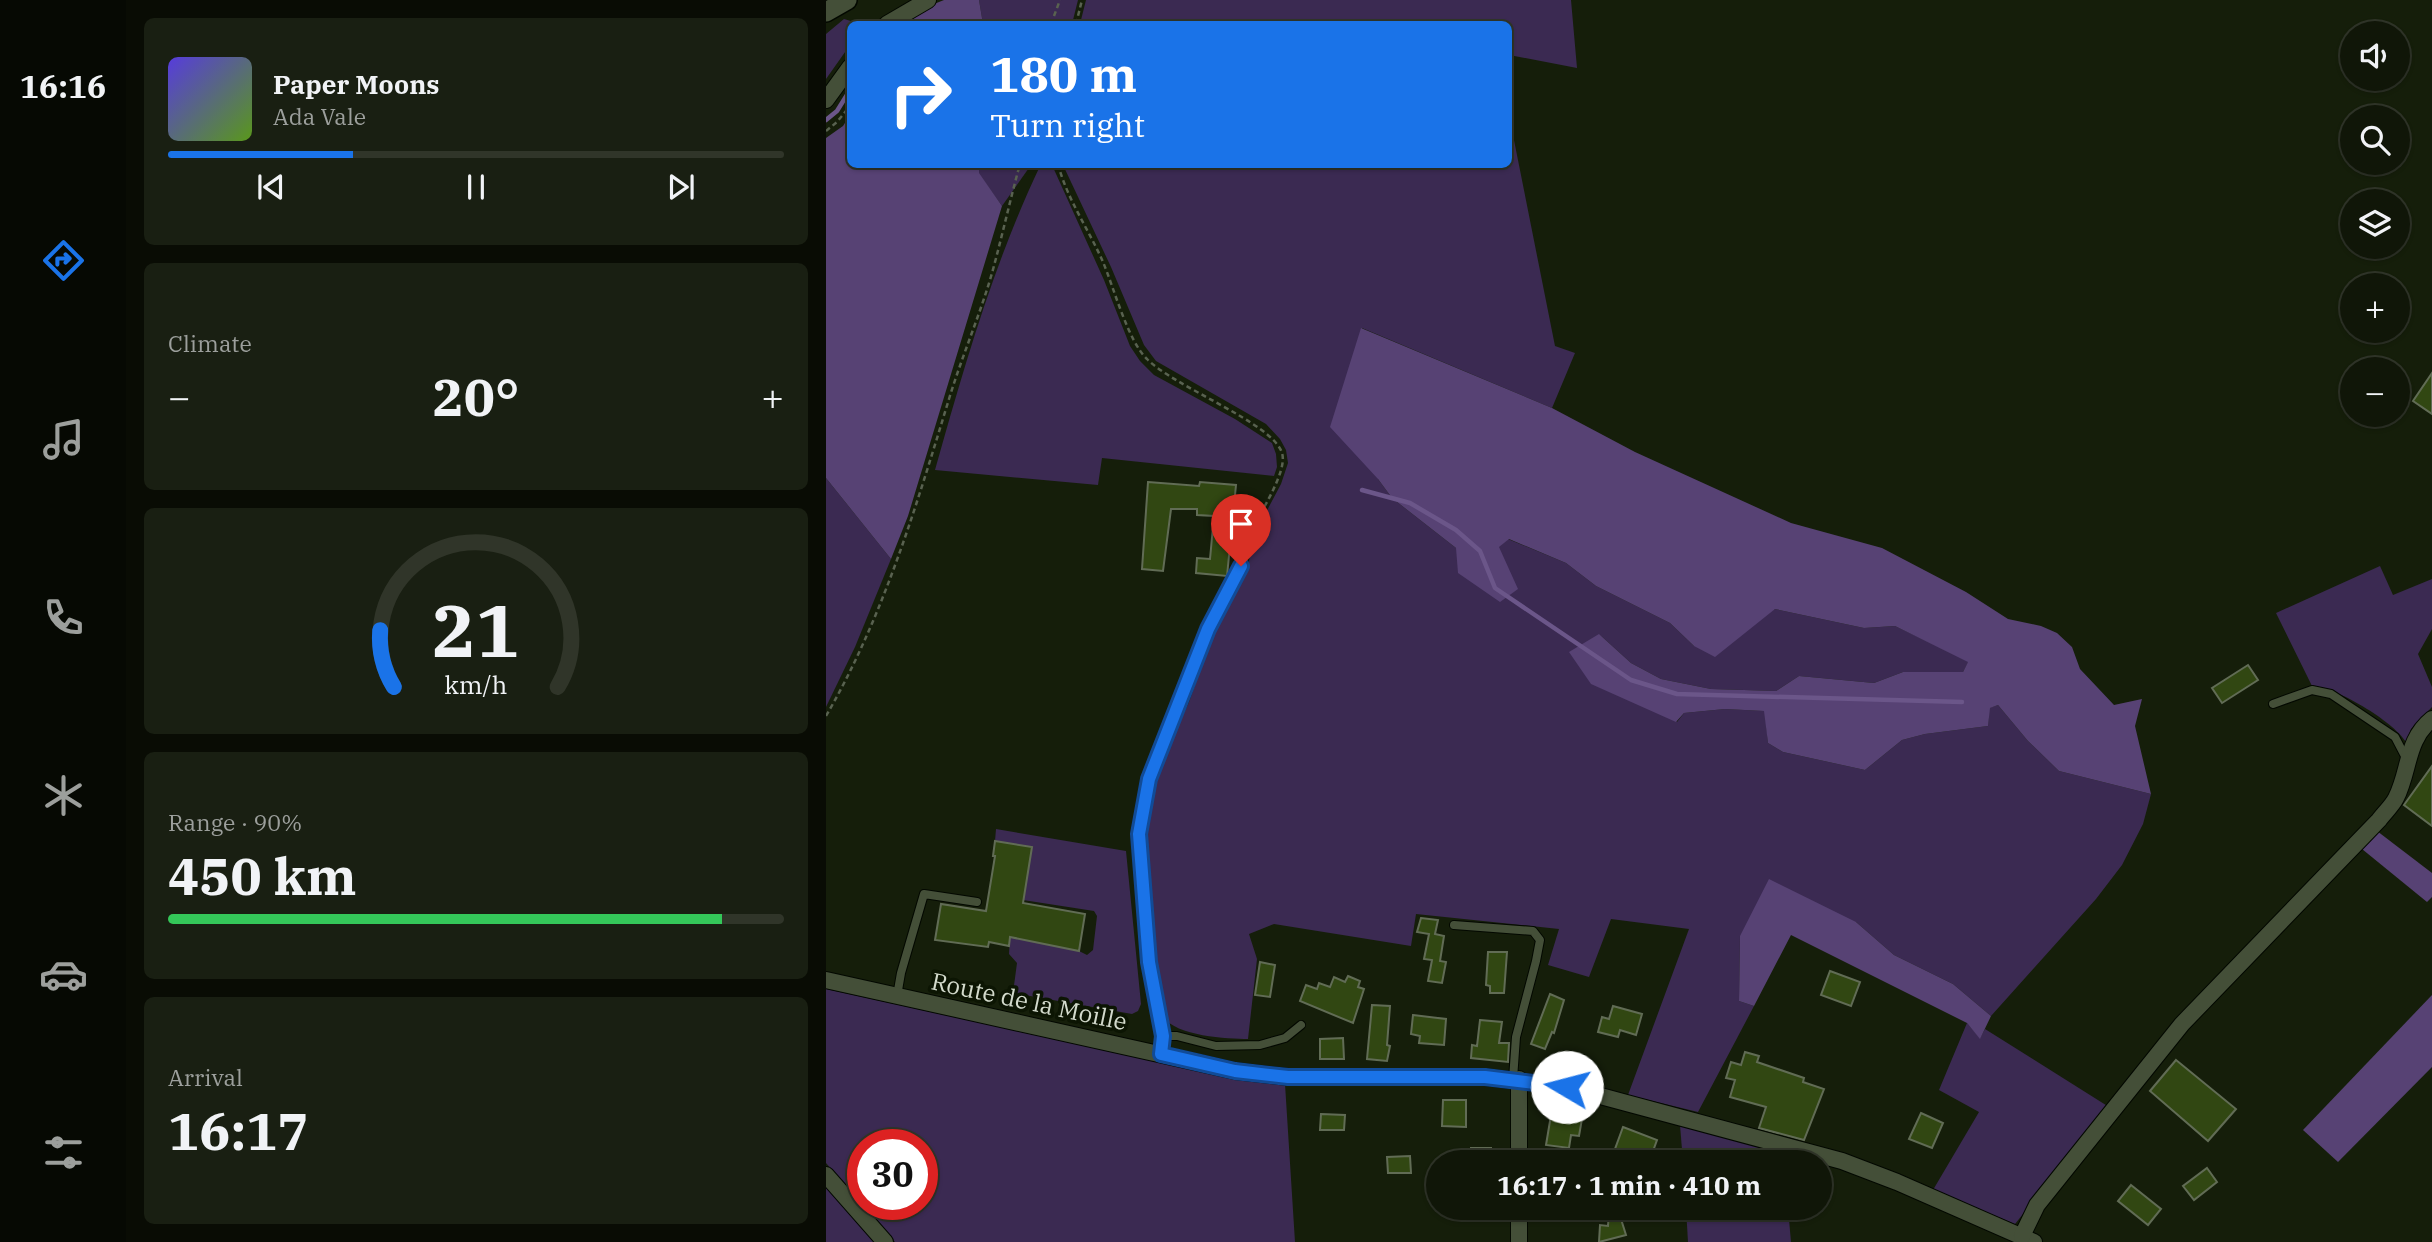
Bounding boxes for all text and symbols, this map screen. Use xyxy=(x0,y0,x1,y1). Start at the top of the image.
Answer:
map controls xyxy=(2340,21,2410,427)
button: sound xyxy=(2340,21,2410,91)
text: 180 m xyxy=(990,42,1137,105)
icon: right xyxy=(875,49,966,140)
text: 16:16 xyxy=(20,65,106,107)
text: Paper Moons xyxy=(273,67,440,101)
text: Ada Vale xyxy=(273,101,366,131)
text: Turn right xyxy=(990,104,1145,146)
button: search xyxy=(2340,105,2410,175)
icon: previous xyxy=(252,168,290,206)
icon: pause xyxy=(457,168,495,206)
icon: next xyxy=(662,168,700,206)
button: layers xyxy=(2340,189,2410,259)
icon: directions xyxy=(39,236,88,285)
button: + xyxy=(2340,273,2410,343)
text: Climate xyxy=(168,328,252,358)
button: − xyxy=(2340,357,2410,427)
text: 20° xyxy=(433,363,519,430)
text: − xyxy=(168,372,191,421)
text: + xyxy=(761,372,784,421)
icon: music xyxy=(39,415,88,464)
pin xyxy=(1211,494,1271,566)
icon: arrive xyxy=(1222,505,1260,543)
text: 21 xyxy=(432,582,520,677)
icon: phone xyxy=(39,593,88,642)
text: km/h xyxy=(444,668,508,701)
icon: climate xyxy=(39,771,88,820)
text: Range · 90% xyxy=(168,807,302,837)
text: 450 km xyxy=(168,842,357,909)
icon: car xyxy=(39,950,88,999)
street label: Route de la Moille xyxy=(928,965,1130,1037)
position arrow xyxy=(1530,1050,1604,1124)
text: Arrival xyxy=(168,1062,243,1092)
text: 16:17 xyxy=(168,1097,309,1164)
icon: filters xyxy=(39,1128,88,1177)
speed limit sign: 30 xyxy=(847,1129,938,1220)
text: 16:17 · 1 min · 410 m xyxy=(1497,1168,1761,1202)

